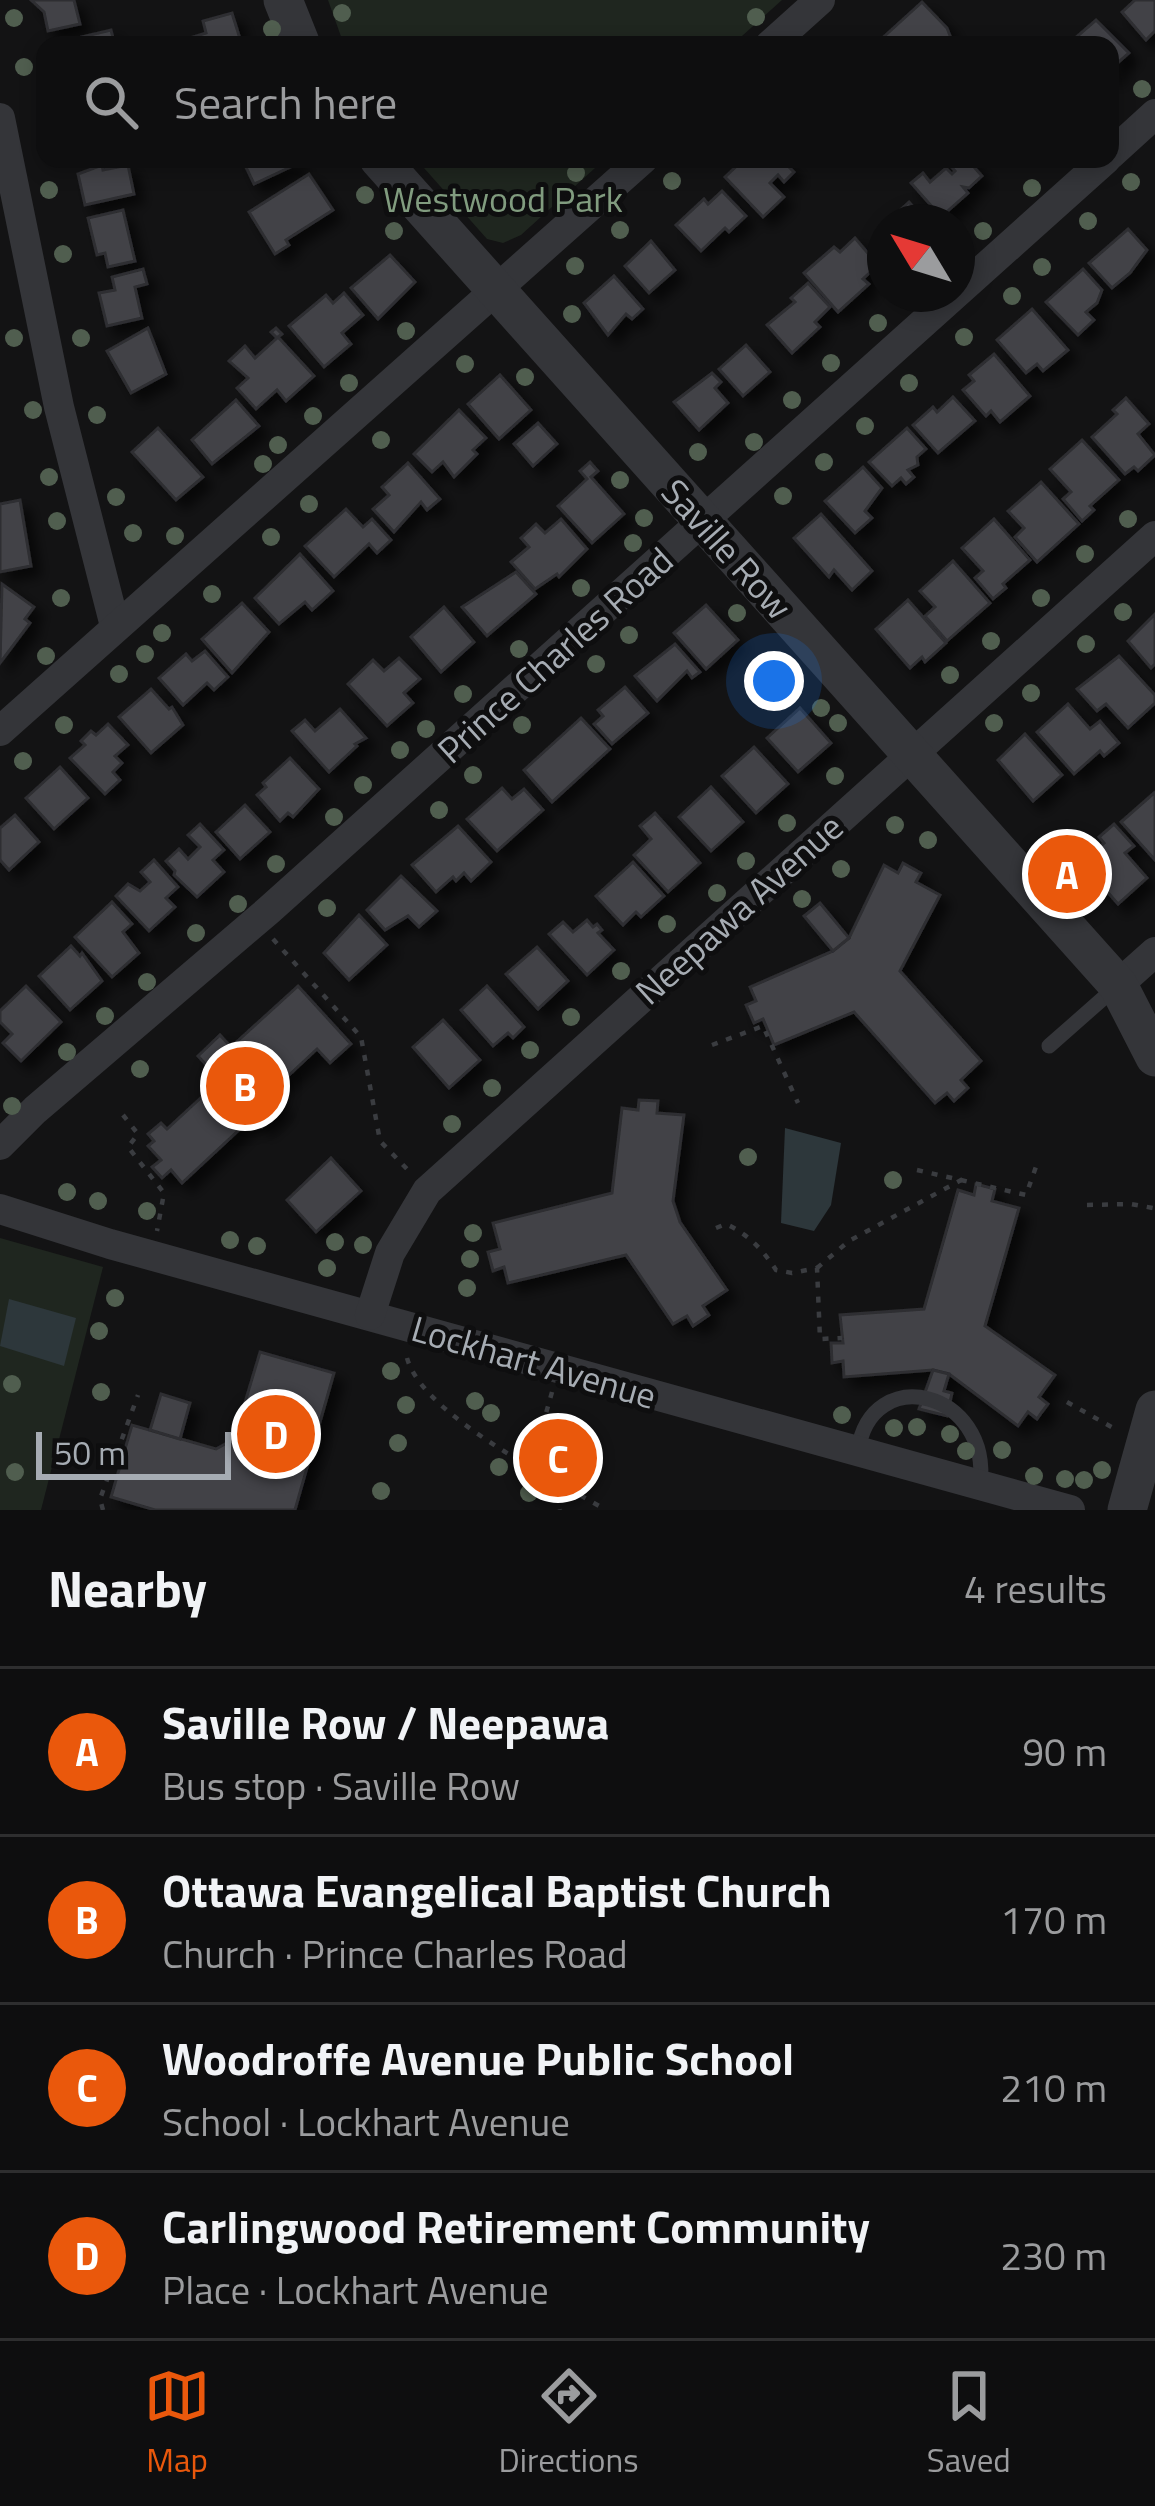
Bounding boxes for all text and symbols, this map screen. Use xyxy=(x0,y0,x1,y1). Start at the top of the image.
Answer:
search box xyxy=(36,36,1119,168)
text: Search here xyxy=(174,68,397,136)
icon: search xyxy=(78,69,144,135)
park label: Westwood Park xyxy=(383,171,623,226)
north arrow xyxy=(867,204,975,312)
street label: Saville Row xyxy=(649,466,806,632)
street label: Prince Charles Road xyxy=(424,533,685,776)
your location xyxy=(744,651,804,711)
street label: Neepawa Avenue xyxy=(622,800,855,1017)
pin: A xyxy=(1028,829,1106,919)
pin: B xyxy=(206,1041,284,1131)
street label: Lockhart Avenue xyxy=(405,1300,663,1423)
pin: D xyxy=(237,1389,315,1479)
pin: C xyxy=(519,1413,597,1503)
scale bar xyxy=(36,1426,231,1479)
text: 50 m xyxy=(54,1428,126,1478)
text: Nearby xyxy=(48,1549,207,1627)
text: 4 results xyxy=(964,1559,1107,1618)
text: Saville Row / Neepawa xyxy=(162,1688,609,1756)
text: A xyxy=(75,1722,99,1781)
text: 90 m xyxy=(1022,1722,1107,1781)
text: Bus stop · Saville Row xyxy=(162,1756,520,1815)
text: Ottawa Evangelical Baptist Church xyxy=(162,1856,832,1924)
text: B xyxy=(75,1890,99,1949)
text: 170 m xyxy=(1000,1890,1107,1949)
text: Church · Prince Charles Road xyxy=(162,1924,628,1983)
text: Woodroffe Avenue Public School xyxy=(162,2024,794,2092)
text: C xyxy=(76,2058,98,2117)
text: 210 m xyxy=(1000,2058,1107,2117)
text: School · Lockhart Avenue xyxy=(162,2092,570,2151)
text: Carlingwood Retirement Community xyxy=(162,2192,870,2260)
text: D xyxy=(75,2226,99,2285)
text: 230 m xyxy=(1000,2226,1107,2285)
text: Place · Lockhart Avenue xyxy=(162,2260,549,2319)
tab: Map xyxy=(144,2363,210,2485)
tab: Directions xyxy=(499,2363,638,2485)
tab: Saved xyxy=(927,2363,1011,2485)

